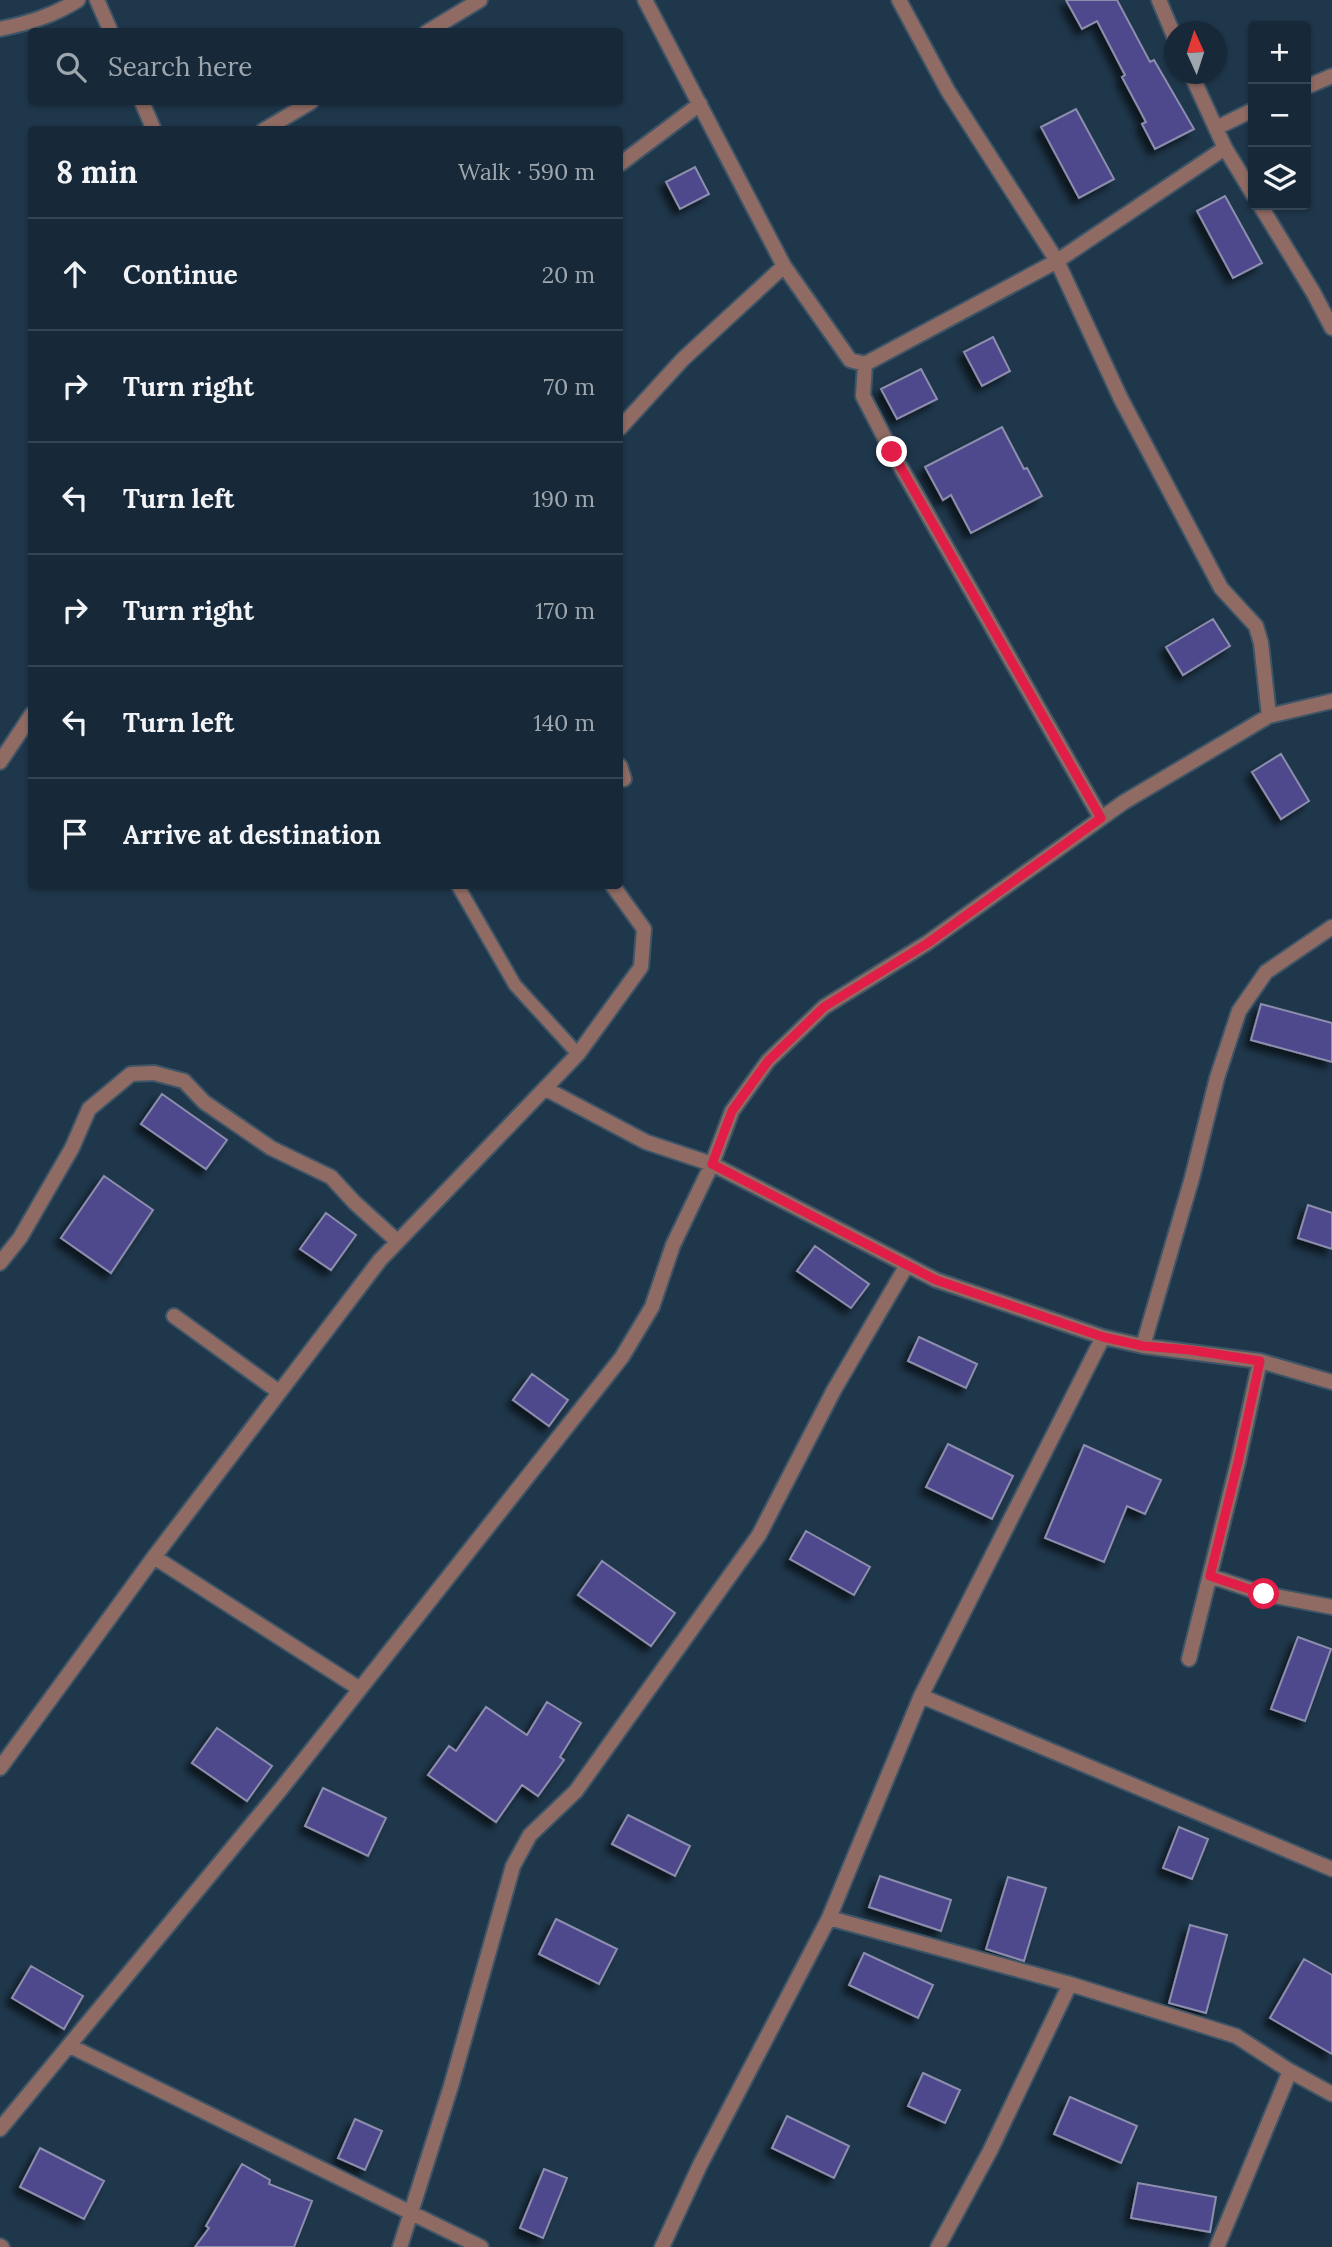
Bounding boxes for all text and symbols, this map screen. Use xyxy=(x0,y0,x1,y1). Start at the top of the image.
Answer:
north arrow xyxy=(1164,21,1227,84)
map controls xyxy=(1248,21,1311,210)
button: + xyxy=(1248,21,1311,84)
search box xyxy=(28,28,623,105)
icon: search xyxy=(52,48,90,86)
text: Search here xyxy=(108,50,252,83)
button: − xyxy=(1248,84,1311,147)
button: layers xyxy=(1248,147,1311,210)
text: 8 min xyxy=(56,153,138,191)
text: Walk · 590 m xyxy=(458,157,595,186)
icon: ahead xyxy=(56,255,94,293)
text: Continue xyxy=(123,258,238,291)
text: 20 m xyxy=(542,260,595,289)
icon: right xyxy=(56,367,94,405)
text: Turn right xyxy=(123,370,254,403)
text: 70 m xyxy=(544,372,595,401)
route end xyxy=(876,436,907,467)
icon: left xyxy=(56,479,94,517)
text: Turn left xyxy=(123,482,234,515)
text: 190 m xyxy=(532,484,595,513)
icon: right xyxy=(56,591,94,629)
text: Turn right xyxy=(123,594,254,627)
text: 170 m xyxy=(535,596,595,625)
icon: left xyxy=(56,703,94,741)
text: Turn left xyxy=(123,706,234,739)
text: 140 m xyxy=(533,708,595,737)
icon: arrive xyxy=(56,815,94,853)
text: Arrive at destination xyxy=(123,818,381,851)
route start xyxy=(1248,1578,1279,1609)

